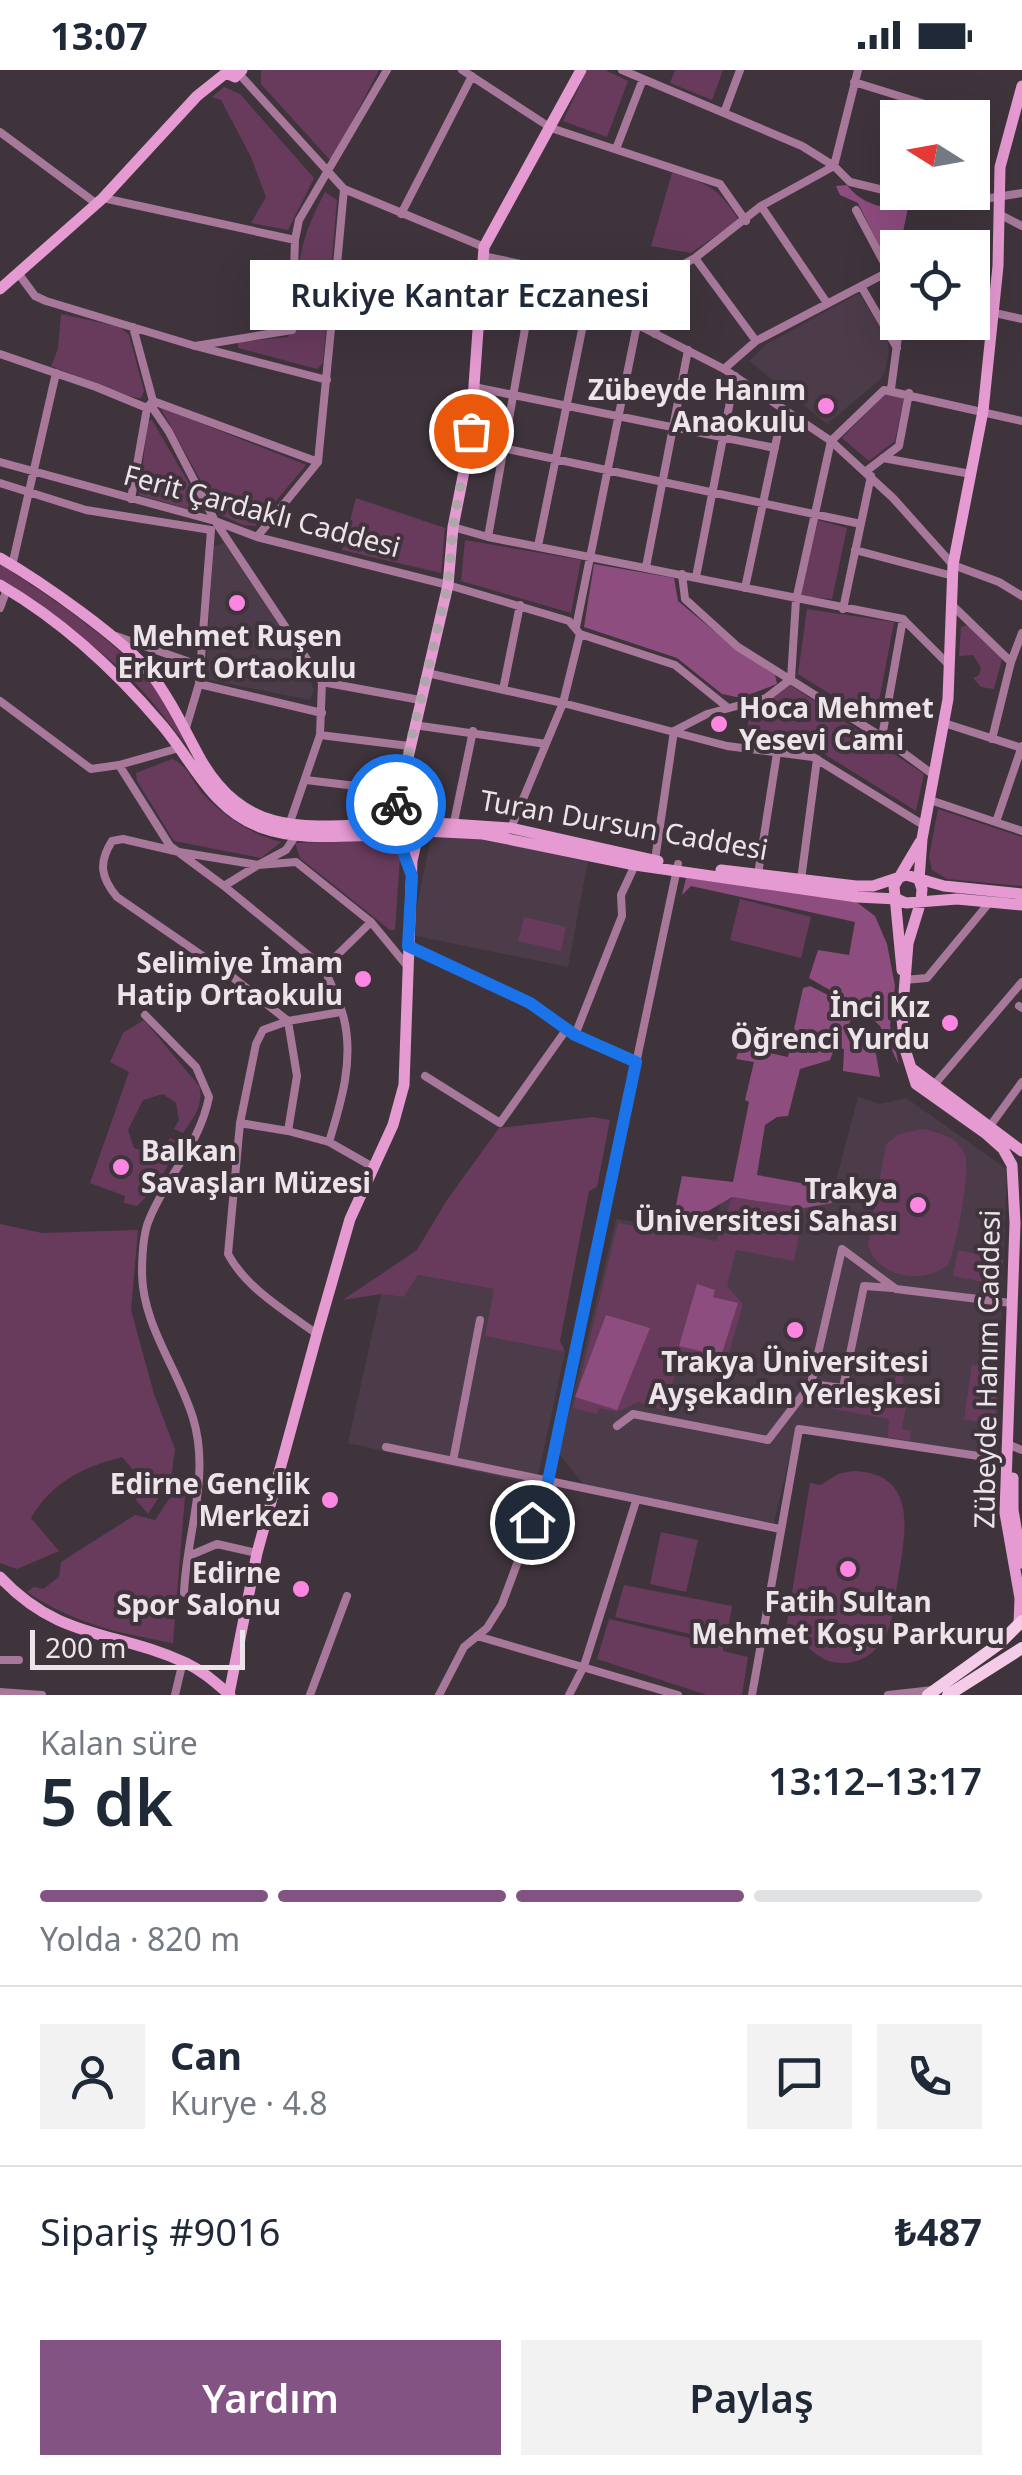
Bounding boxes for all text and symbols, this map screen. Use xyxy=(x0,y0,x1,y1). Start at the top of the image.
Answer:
text: 13:07 xyxy=(50,9,148,61)
north arrow xyxy=(880,100,990,210)
map controls xyxy=(880,100,990,340)
button: locate xyxy=(880,230,990,340)
callout: Rukiye Kantar Eczanesi xyxy=(251,261,691,331)
text: Rukiye Kantar Eczanesi xyxy=(290,273,650,316)
place label: Zübeyde Hanım Anaokulu xyxy=(588,370,806,440)
pin xyxy=(429,389,514,474)
marker: Zübeyde Hanım Anaokulu xyxy=(815,395,837,417)
icon: bag xyxy=(444,404,499,459)
street label: Ferit Çardaklı Caddesi xyxy=(120,455,405,565)
marker: Mehmet Ruşen Erkurt Ortaokulu xyxy=(226,592,248,614)
place label: Mehmet Ruşen Erkurt Ortaokulu xyxy=(118,616,356,686)
place label: Hoca Mehmet Yesevi Cami xyxy=(739,688,934,758)
marker: Hoca Mehmet Yesevi Cami xyxy=(708,713,730,735)
courier xyxy=(346,754,446,854)
icon: bike xyxy=(369,777,424,832)
street label: Turan Dursun Caddesi xyxy=(477,780,771,868)
place label: Selimiye İmam Hatip Ortaokulu xyxy=(116,943,343,1013)
marker: Selimiye İmam Hatip Ortaokulu xyxy=(352,968,374,990)
place label: İnci Kız Öğrenci Yurdu xyxy=(730,987,930,1057)
marker: İnci Kız Öğrenci Yurdu xyxy=(939,1012,961,1034)
place label: Balkan Savaşları Müzesi xyxy=(141,1131,371,1201)
marker: Balkan Savaşları Müzesi xyxy=(110,1156,132,1178)
place label: Trakya Üniversitesi Sahası xyxy=(634,1169,898,1239)
marker: Trakya Üniversitesi Sahası xyxy=(907,1194,929,1216)
street label: Zübeyde Hanım Caddesi xyxy=(964,1209,1008,1529)
marker: Trakya Üniversitesi Ayşekadın Yerleşkesi xyxy=(784,1319,806,1341)
place label: Trakya Üniversitesi Ayşekadın Yerleşkesi xyxy=(649,1342,941,1412)
place label: Edirne Gençlik Merkezi xyxy=(110,1464,311,1534)
pin xyxy=(490,1480,575,1565)
marker: Edirne Gençlik Merkezi xyxy=(319,1489,341,1511)
icon: home xyxy=(505,1495,560,1550)
place label: Edirne Spor Salonu xyxy=(116,1553,281,1623)
marker: Fatih Sultan Mehmet Koşu Parkuru xyxy=(837,1558,859,1580)
marker: Edirne Spor Salonu xyxy=(290,1578,312,1600)
place label: Fatih Sultan Mehmet Koşu Parkuru xyxy=(691,1582,1005,1652)
scale bar xyxy=(30,1625,245,1670)
text: 200 m xyxy=(45,1628,127,1666)
text: Kalan süre xyxy=(40,1721,198,1764)
text: 13:12–13:17 xyxy=(768,1754,982,1806)
text: 5 dk xyxy=(40,1757,173,1845)
text: Yolda · 820 m xyxy=(40,1917,240,1960)
button: person xyxy=(40,2024,145,2129)
button: chat xyxy=(747,2024,852,2129)
button: phone xyxy=(877,2024,982,2129)
text: Can xyxy=(170,2029,242,2081)
text: Kurye · 4.8 xyxy=(170,2081,328,2124)
text: Sipariş #9016 xyxy=(40,2205,280,2257)
text: ₺487 xyxy=(895,2205,982,2257)
button: Yardım xyxy=(40,2340,501,2455)
button: Paylaş xyxy=(521,2340,982,2455)

